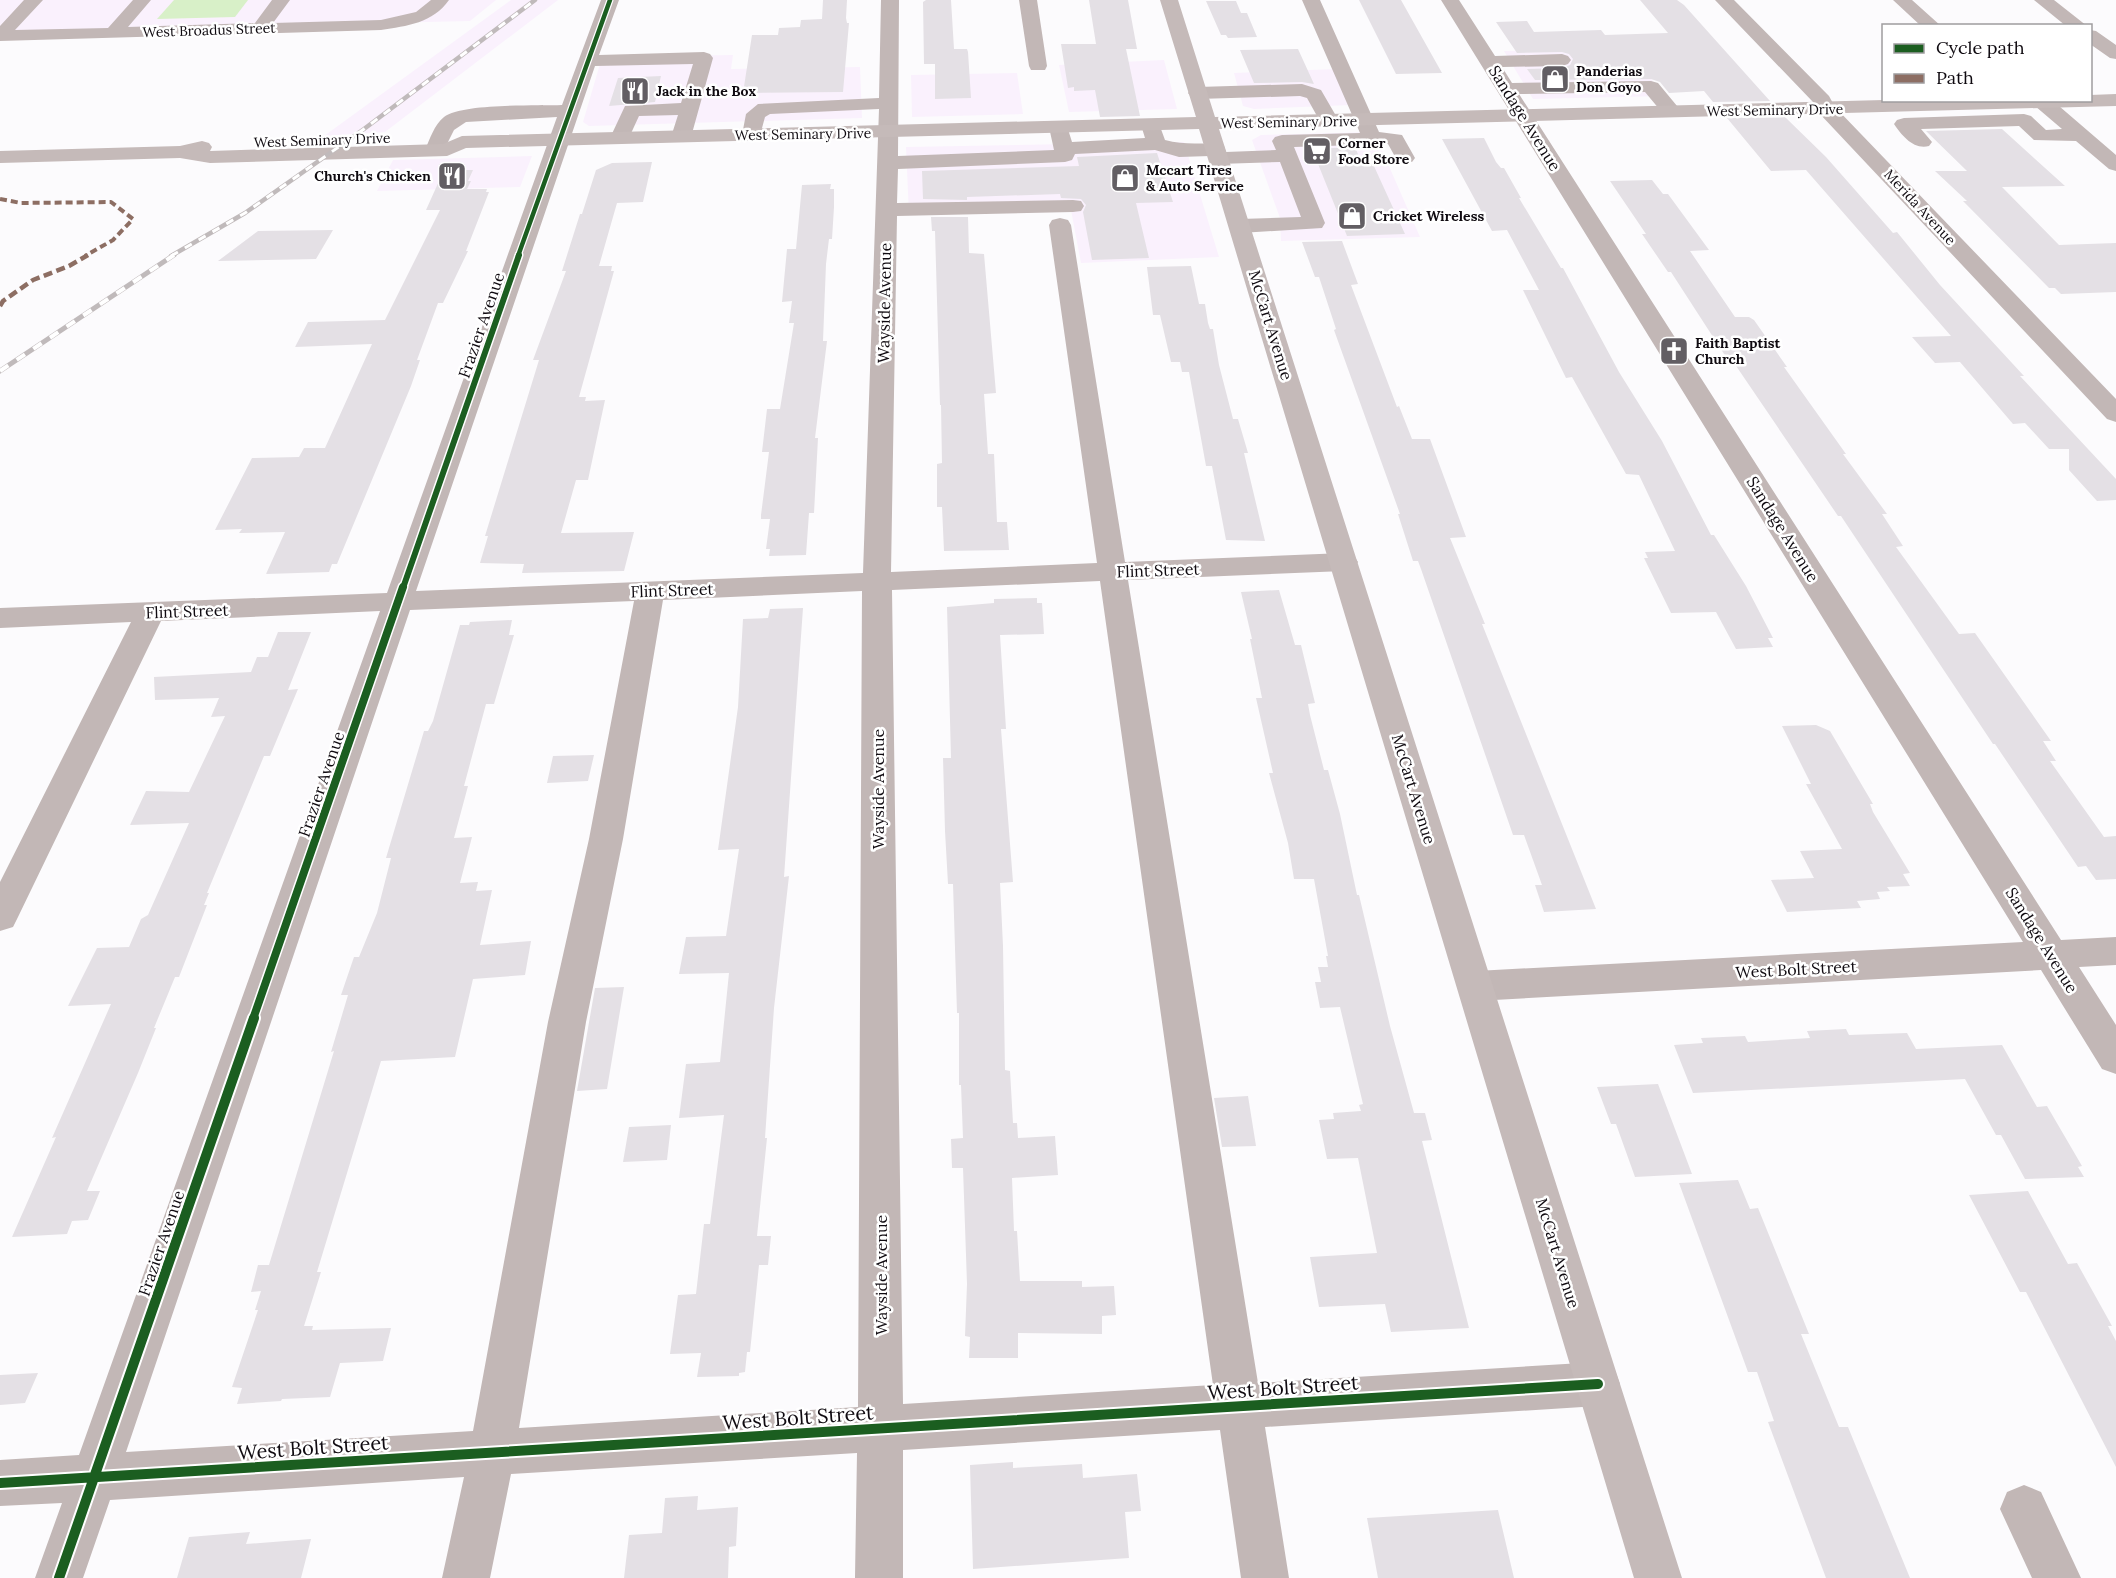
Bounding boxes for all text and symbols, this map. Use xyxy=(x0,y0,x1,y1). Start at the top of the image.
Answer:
street label: West Broadus Street xyxy=(142,19,276,41)
legend xyxy=(1882,24,2092,102)
text: Cycle path xyxy=(1936,36,2025,59)
street label: Sandage Avenue xyxy=(1485,61,1566,175)
place label: Panderias Don Goyo xyxy=(1576,62,1643,96)
shop icon: Panderias Don Goyo xyxy=(1539,63,1571,95)
text: Path xyxy=(1936,66,1974,89)
restaurant icon: Jack in the Box xyxy=(619,75,651,107)
place label: Jack in the Box xyxy=(656,82,756,100)
street label: West Seminary Drive xyxy=(1707,100,1844,120)
street label: West Seminary Drive xyxy=(1221,112,1358,132)
street label: West Seminary Drive xyxy=(735,124,872,144)
street label: West Seminary Drive xyxy=(253,129,391,151)
place label: Corner Food Store xyxy=(1338,134,1410,168)
supermarket icon: Corner Food Store xyxy=(1301,135,1333,167)
restaurant icon: Church's Chicken xyxy=(436,160,468,192)
place label: Mccart Tires & Auto Service xyxy=(1146,161,1244,195)
shop icon: Mccart Tires & Auto Service xyxy=(1109,162,1141,194)
street label: Merida Avenue xyxy=(1880,165,1960,249)
place label: Church's Chicken xyxy=(314,167,431,185)
shop icon: Cricket Wireless xyxy=(1336,200,1368,232)
place label: Cricket Wireless xyxy=(1373,207,1484,225)
street label: Wayside Avenue xyxy=(873,242,895,363)
street label: McCart Avenue xyxy=(1245,267,1297,383)
street label: Frazier Avenue xyxy=(454,269,509,380)
place label: Faith Baptist Church xyxy=(1695,334,1781,368)
church icon: Faith Baptist Church xyxy=(1658,335,1690,367)
street label: Sandage Avenue xyxy=(1743,472,1824,586)
street label: Flint Street xyxy=(1116,559,1201,581)
street label: Flint Street xyxy=(630,579,715,601)
street label: Flint Street xyxy=(145,600,230,622)
street label: Frazier Avenue xyxy=(294,728,349,839)
street label: Wayside Avenue xyxy=(868,728,888,849)
street label: McCart Avenue xyxy=(1388,731,1440,847)
street label: Sandage Avenue xyxy=(2002,883,2083,997)
street label: West Bolt Street xyxy=(1735,956,1858,982)
street label: Frazier Avenue xyxy=(134,1187,189,1298)
street label: McCart Avenue xyxy=(1532,1195,1584,1311)
street label: Wayside Avenue xyxy=(871,1214,891,1335)
street label: West Bolt Street xyxy=(1207,1369,1360,1405)
street label: West Bolt Street xyxy=(722,1399,875,1435)
street label: West Bolt Street xyxy=(237,1429,390,1465)

